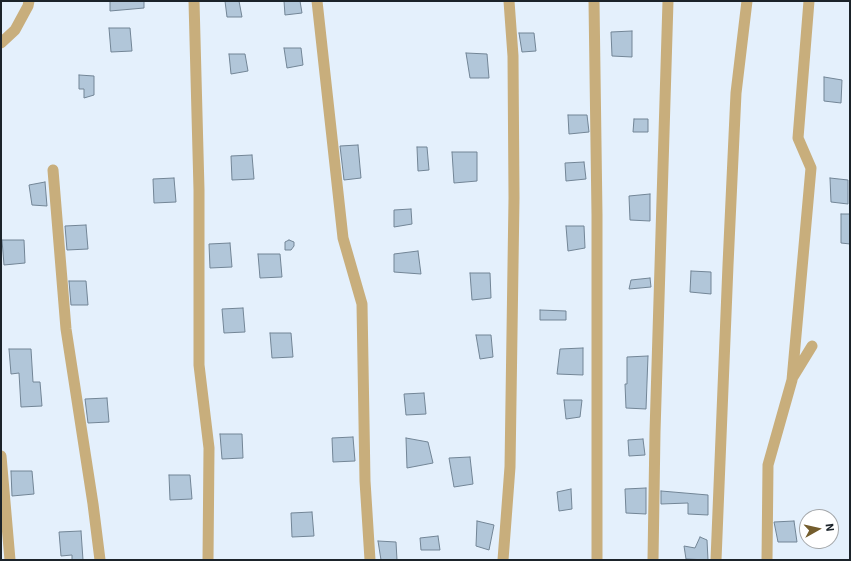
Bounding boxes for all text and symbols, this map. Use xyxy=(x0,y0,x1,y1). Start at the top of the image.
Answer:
north arrow xyxy=(799,509,839,549)
text: N xyxy=(822,523,837,532)

